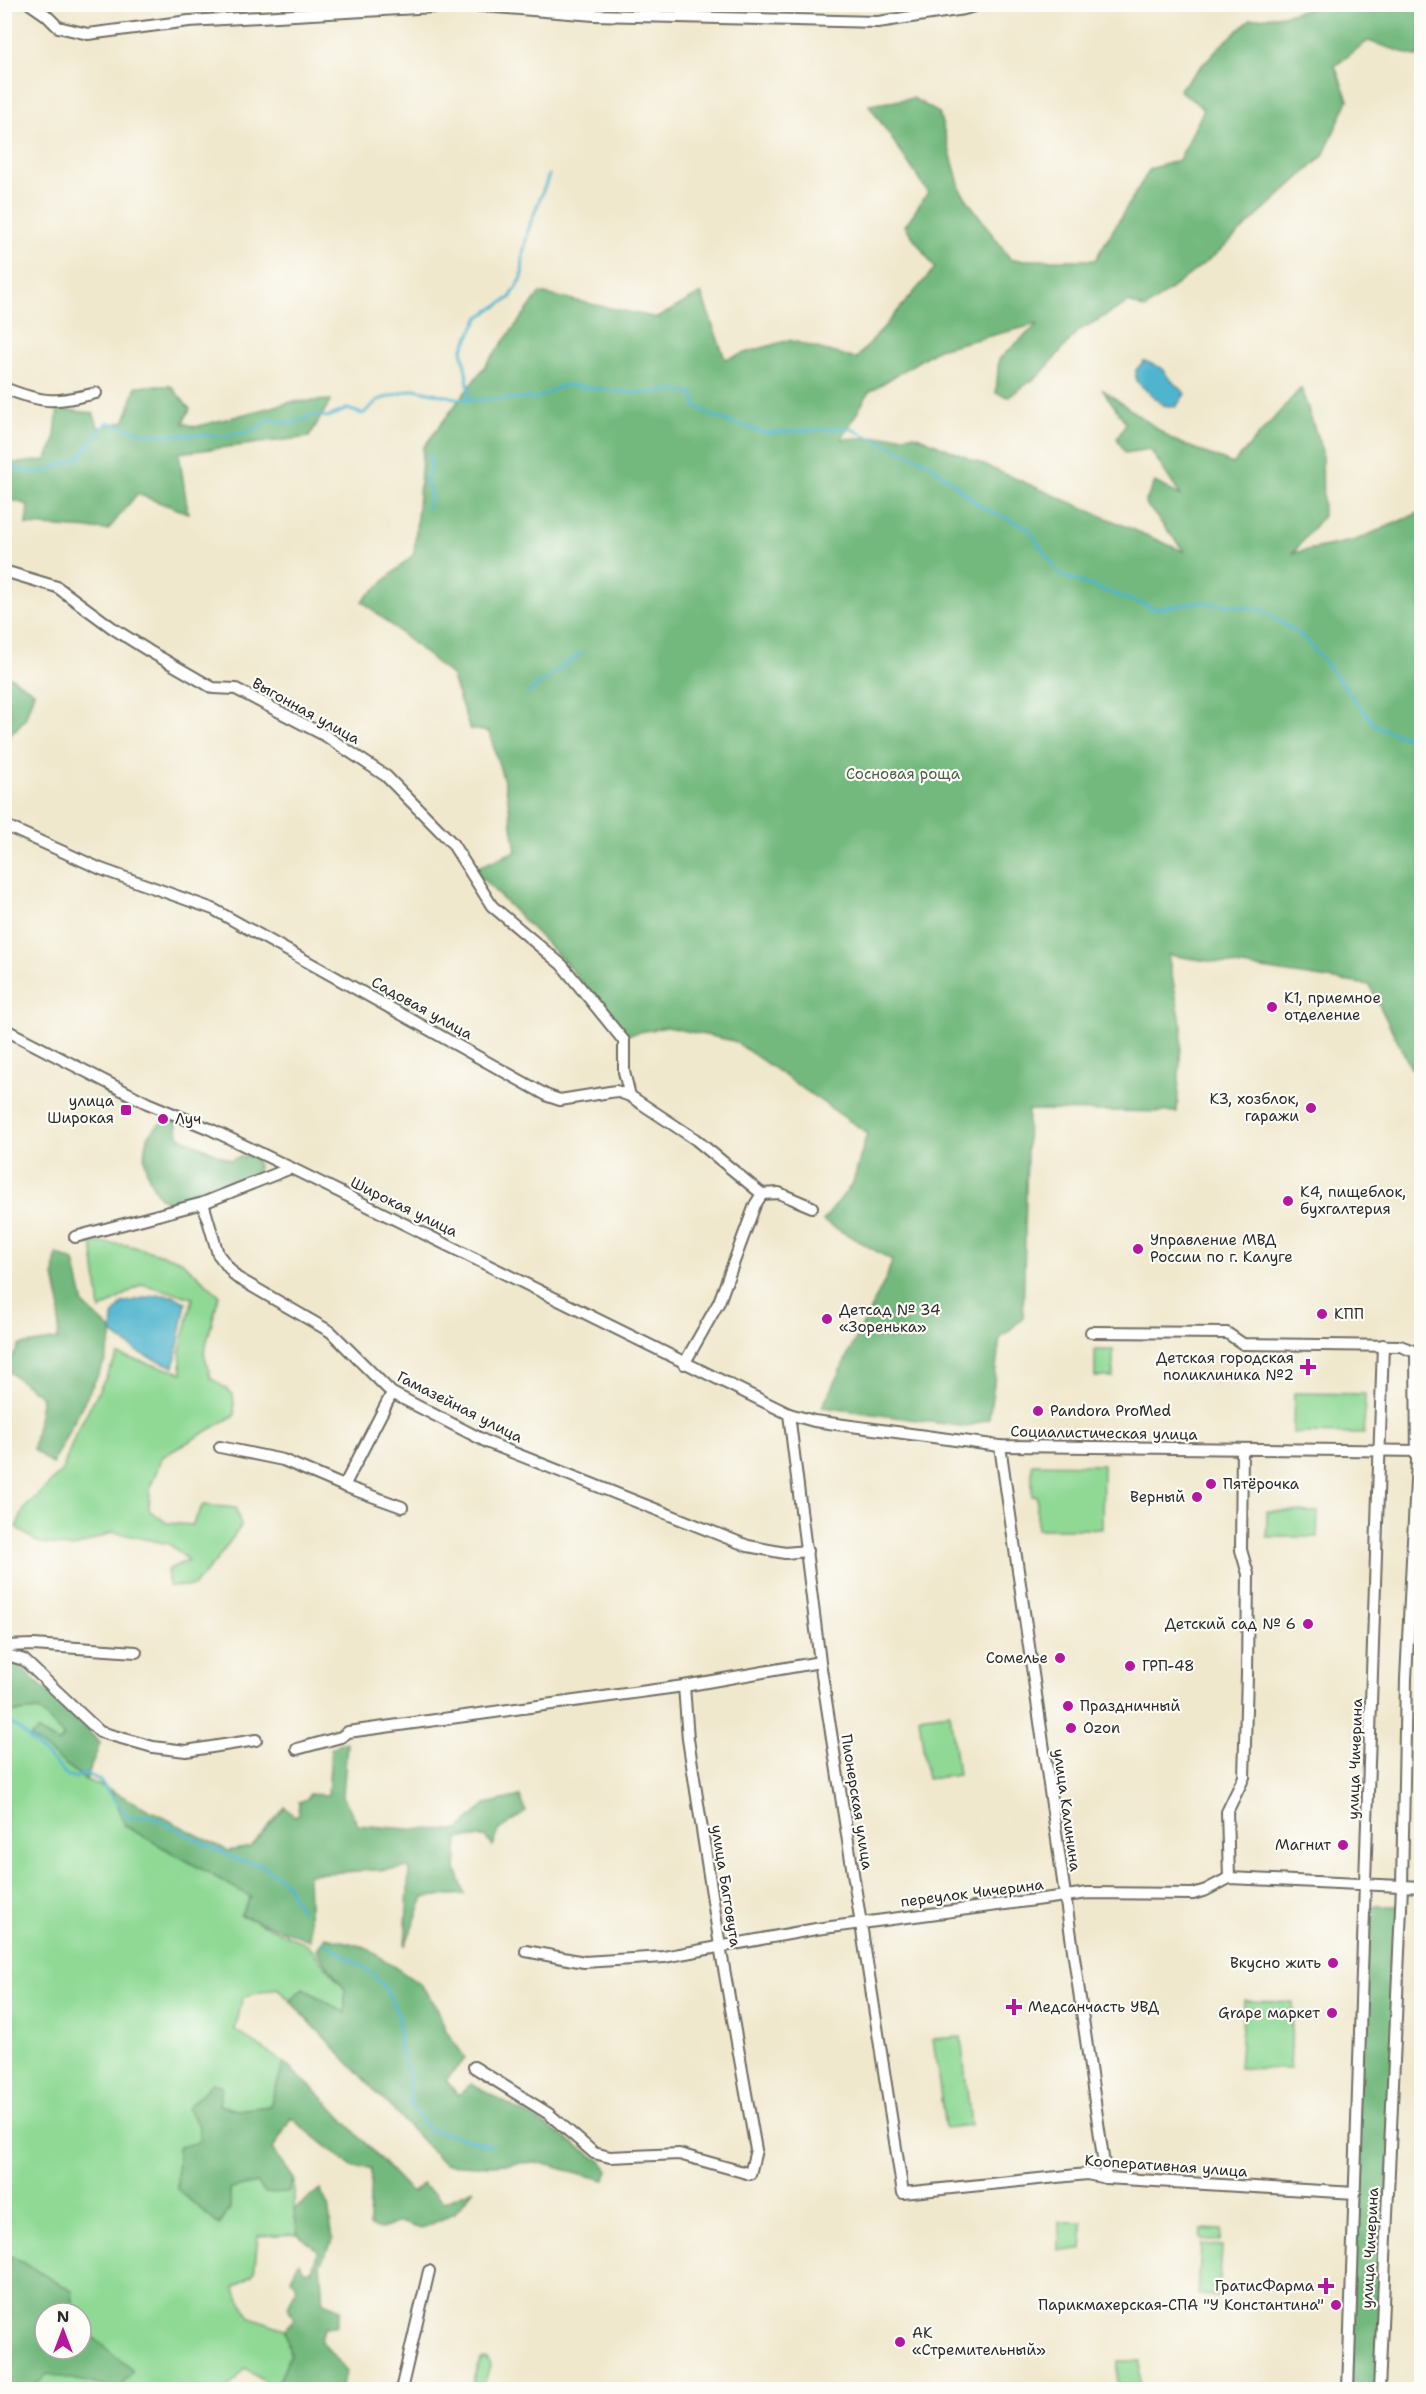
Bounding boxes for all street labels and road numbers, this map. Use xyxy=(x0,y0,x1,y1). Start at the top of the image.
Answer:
street label: Выгонная улица xyxy=(249,673,364,749)
street label: Садовая улица xyxy=(368,972,477,1044)
street label: Широкая улица xyxy=(347,1172,462,1242)
street label: Гамазейная улица xyxy=(394,1367,527,1448)
street label: Социалистическая улица xyxy=(1010,1421,1199,1445)
street label: улица Чичерина xyxy=(1343,1697,1367,1820)
street label: Пионерская улица xyxy=(836,1733,878,1872)
street label: улица Калинина xyxy=(1048,1747,1086,1873)
street label: улица Багговута xyxy=(706,1823,746,1949)
street label: переулок Чичерина xyxy=(899,1874,1045,1912)
street label: Кооперативная улица xyxy=(1084,2150,1249,2182)
street label: улица Чичерина xyxy=(1357,2186,1383,2309)

